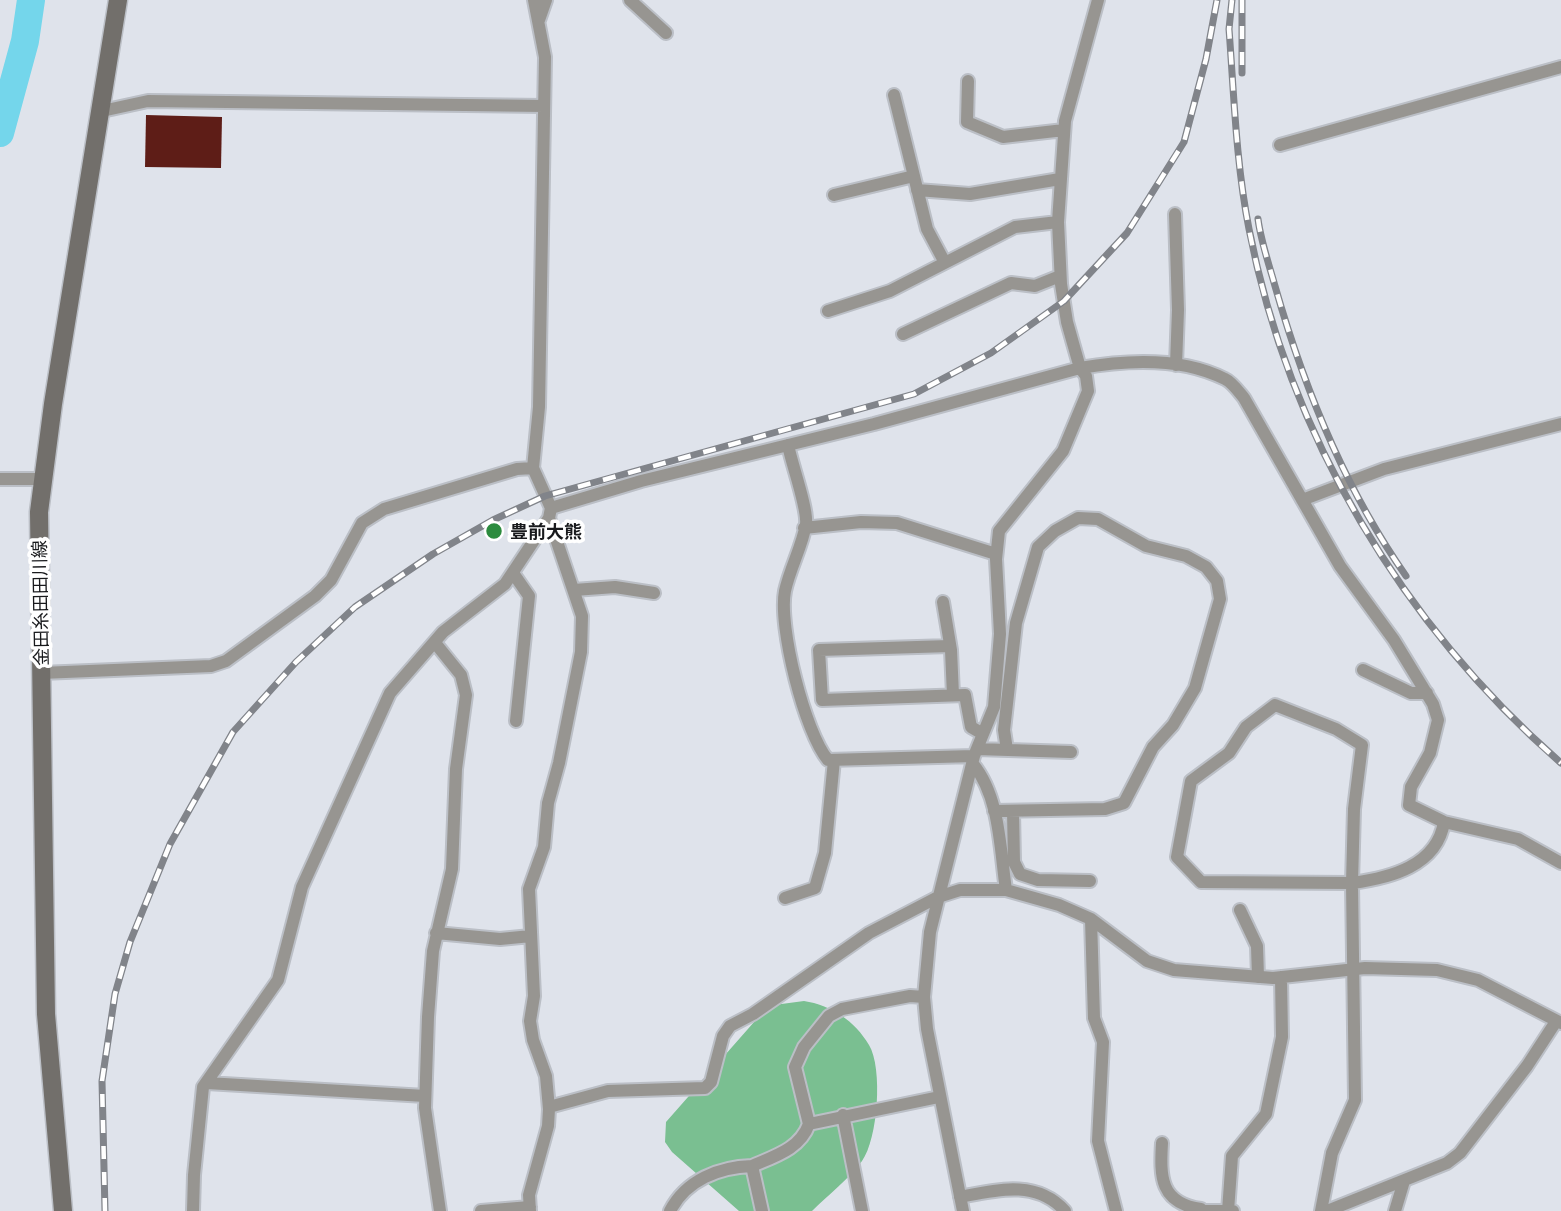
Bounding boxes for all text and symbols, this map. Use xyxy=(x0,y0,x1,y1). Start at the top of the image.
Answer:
place label: 豊前大熊 xyxy=(510,520,582,542)
marker: 豊前大熊 xyxy=(484,521,504,541)
street label: 金田糸田田川線 xyxy=(28,540,52,666)

